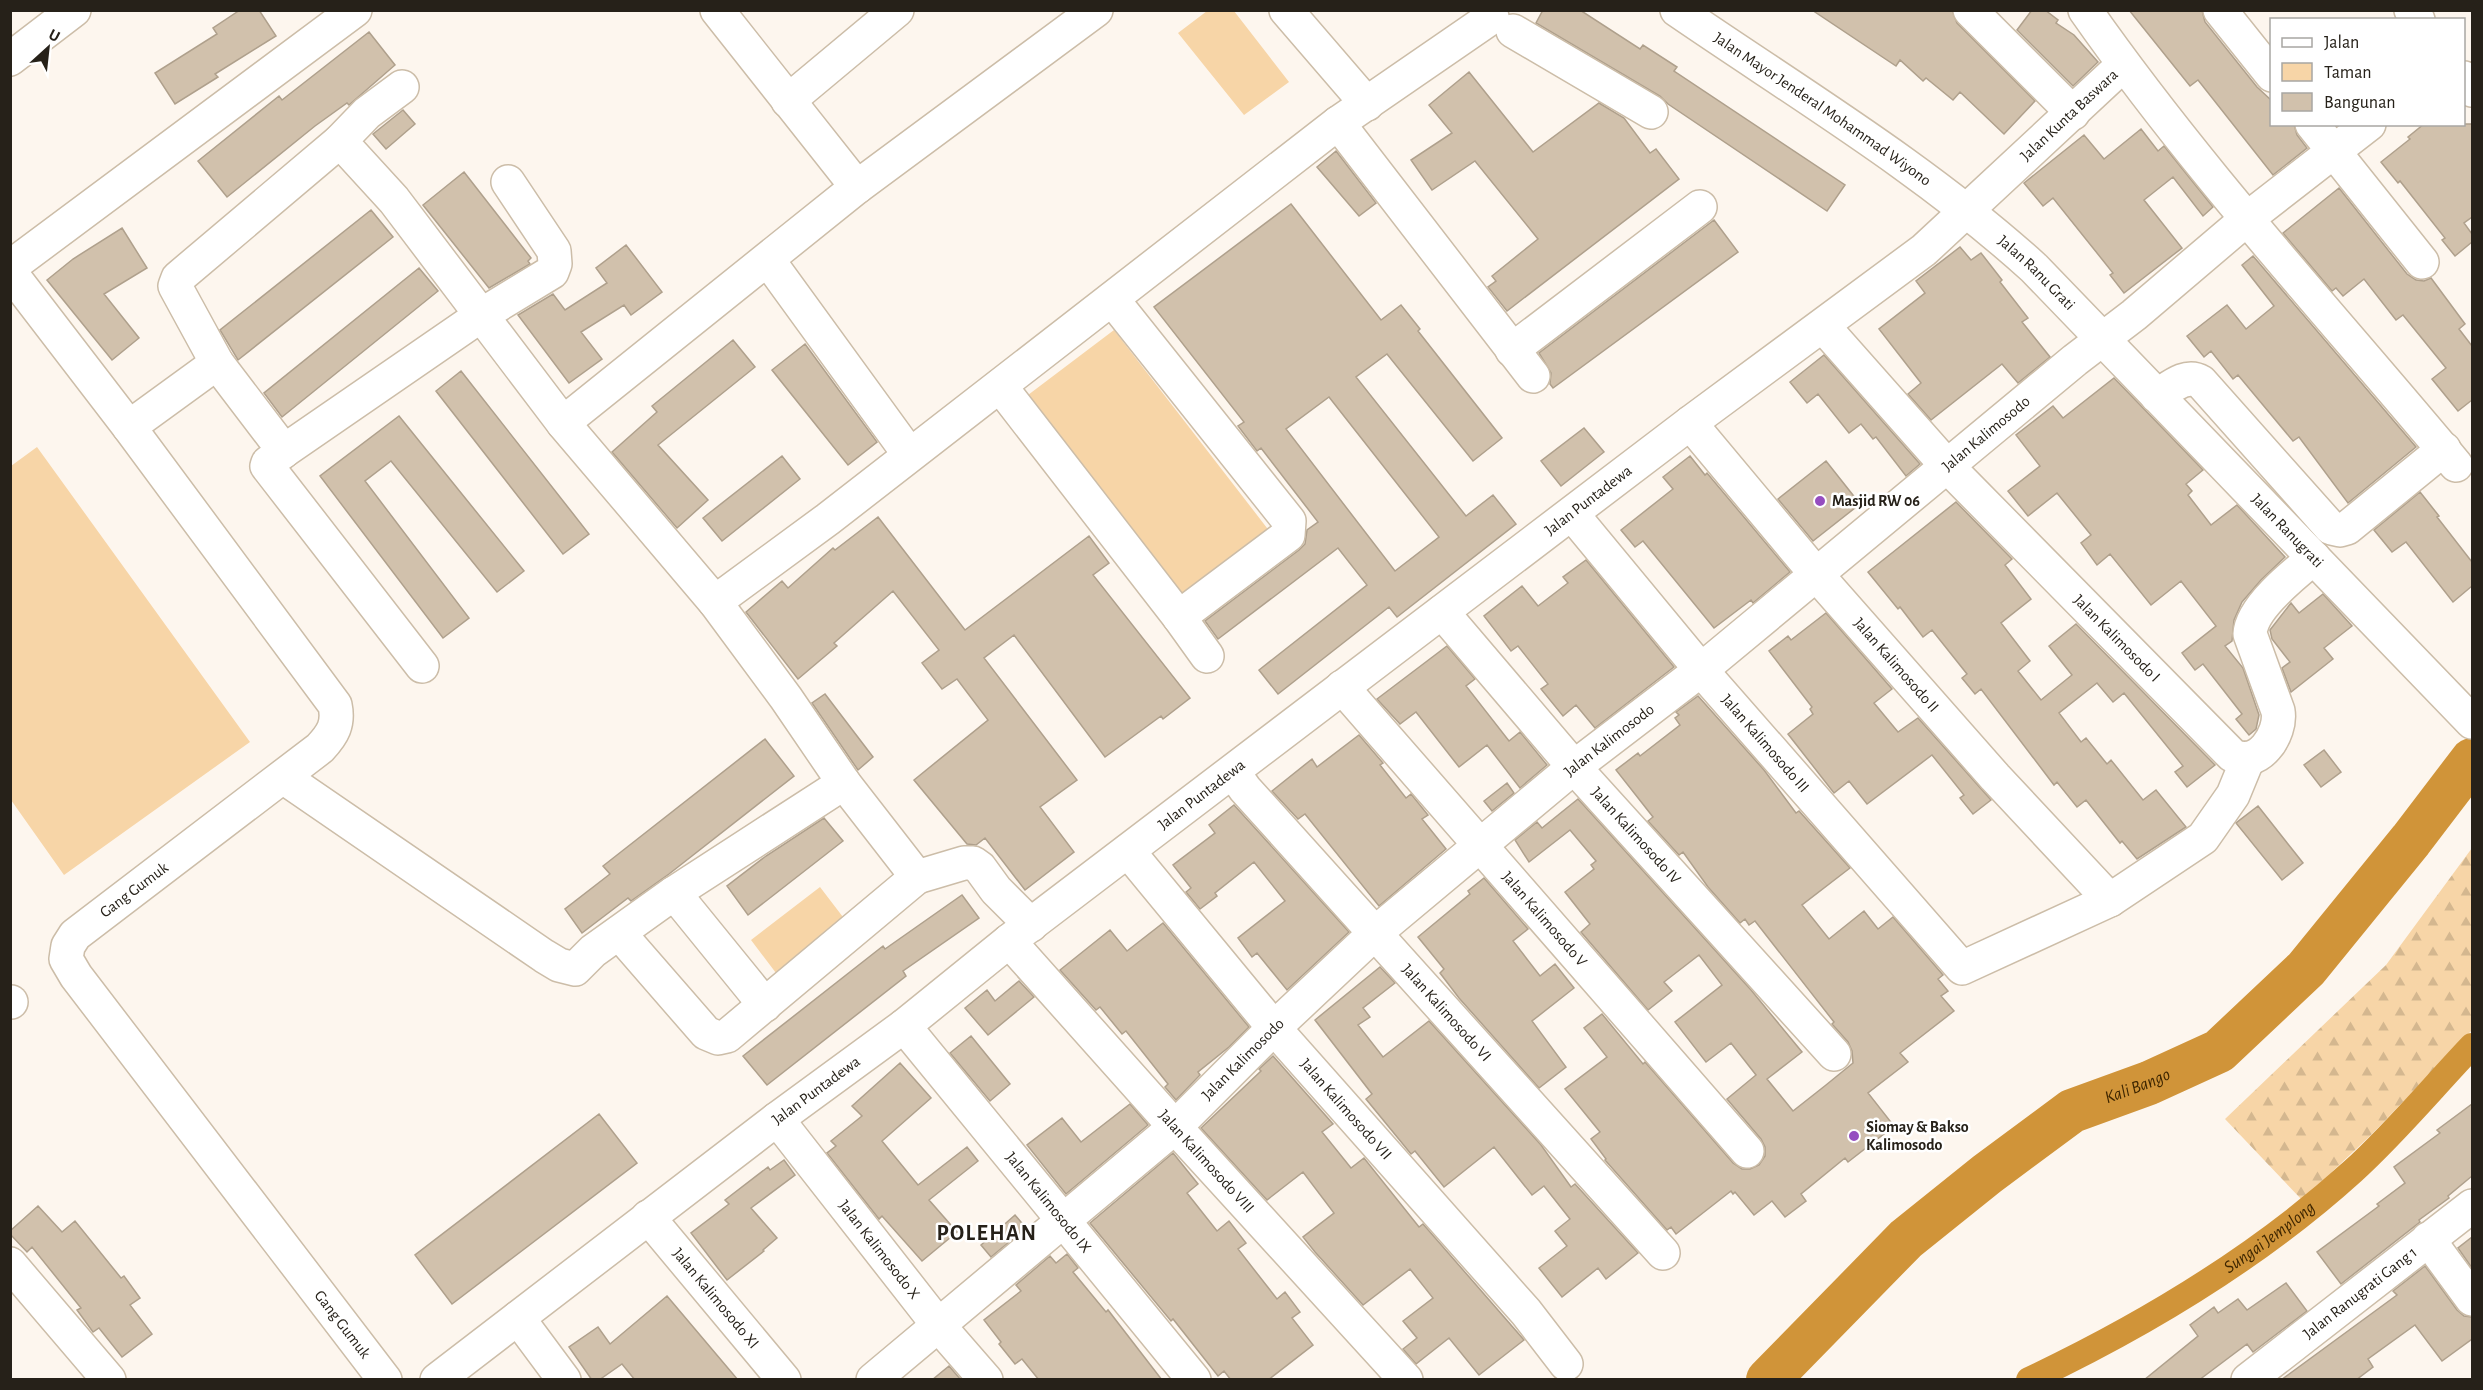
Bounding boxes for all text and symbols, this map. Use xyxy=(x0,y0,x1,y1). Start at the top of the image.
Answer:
north arrow xyxy=(18,18,78,78)
legend xyxy=(2270,18,2465,126)
text: U xyxy=(46,26,63,45)
street label: Jalan Mayor Jenderal Mohammad Wiyono xyxy=(1711,29,1934,189)
text: Jalan xyxy=(2324,34,2359,52)
text: Taman xyxy=(2324,64,2372,82)
street label: Jalan Kunta Baswara xyxy=(2018,66,2121,164)
text: Bangunan xyxy=(2324,94,2396,112)
street label: Jalan Ranu Grati xyxy=(1995,232,2078,313)
street label: Jalan Kalimosodo xyxy=(1939,393,2033,474)
street label: Jalan Puntadewa xyxy=(1542,462,1635,538)
street label: Jalan Ranugrati xyxy=(2249,491,2326,571)
place label: Masjid RW 06 xyxy=(1832,493,1920,510)
marker: Masjid RW 06 xyxy=(1813,494,1827,508)
street label: Jalan Kalimosodo I xyxy=(2071,592,2163,685)
street label: Jalan Kalimosodo II xyxy=(1851,615,1942,715)
street label: Jalan Kalimosodo III xyxy=(1718,691,1812,795)
street label: Jalan Kalimosodo xyxy=(1561,701,1657,780)
street label: Jalan Puntadewa xyxy=(1155,757,1248,833)
street label: Jalan Kalimosodo IV xyxy=(1588,784,1684,887)
street label: Gang Gumuk xyxy=(97,859,172,921)
street label: Jalan Kalimosodo V xyxy=(1499,868,1590,970)
street label: Jalan Kalimosodo VI xyxy=(1399,961,1494,1064)
street label: Jalan Kalimosodo xyxy=(1199,1015,1287,1103)
street label: Jalan Puntadewa xyxy=(769,1053,863,1128)
street label: Jalan Kalimosodo VII xyxy=(1297,1056,1395,1163)
water label: Kali Bango xyxy=(2103,1065,2173,1107)
street label: Jalan Kalimosodo VIII xyxy=(1156,1107,1257,1216)
place label: Siomay & Bakso Kalimosodo xyxy=(1866,1119,1969,1153)
marker: Siomay & Bakso Kalimosodo xyxy=(1847,1129,1861,1143)
street label: Jalan Kalimosodo IX xyxy=(1003,1149,1095,1256)
street label: Jalan Kalimosodo X xyxy=(836,1197,923,1303)
water label: Sungai Jemplong xyxy=(2221,1198,2319,1277)
district label: POLEHAN xyxy=(936,1222,1038,1244)
street label: Jalan Ranugrati Gang 1 xyxy=(2300,1244,2420,1342)
street label: Jalan Kalimosodo XI xyxy=(670,1245,762,1352)
street label: Gang Gumuk xyxy=(311,1287,374,1362)

